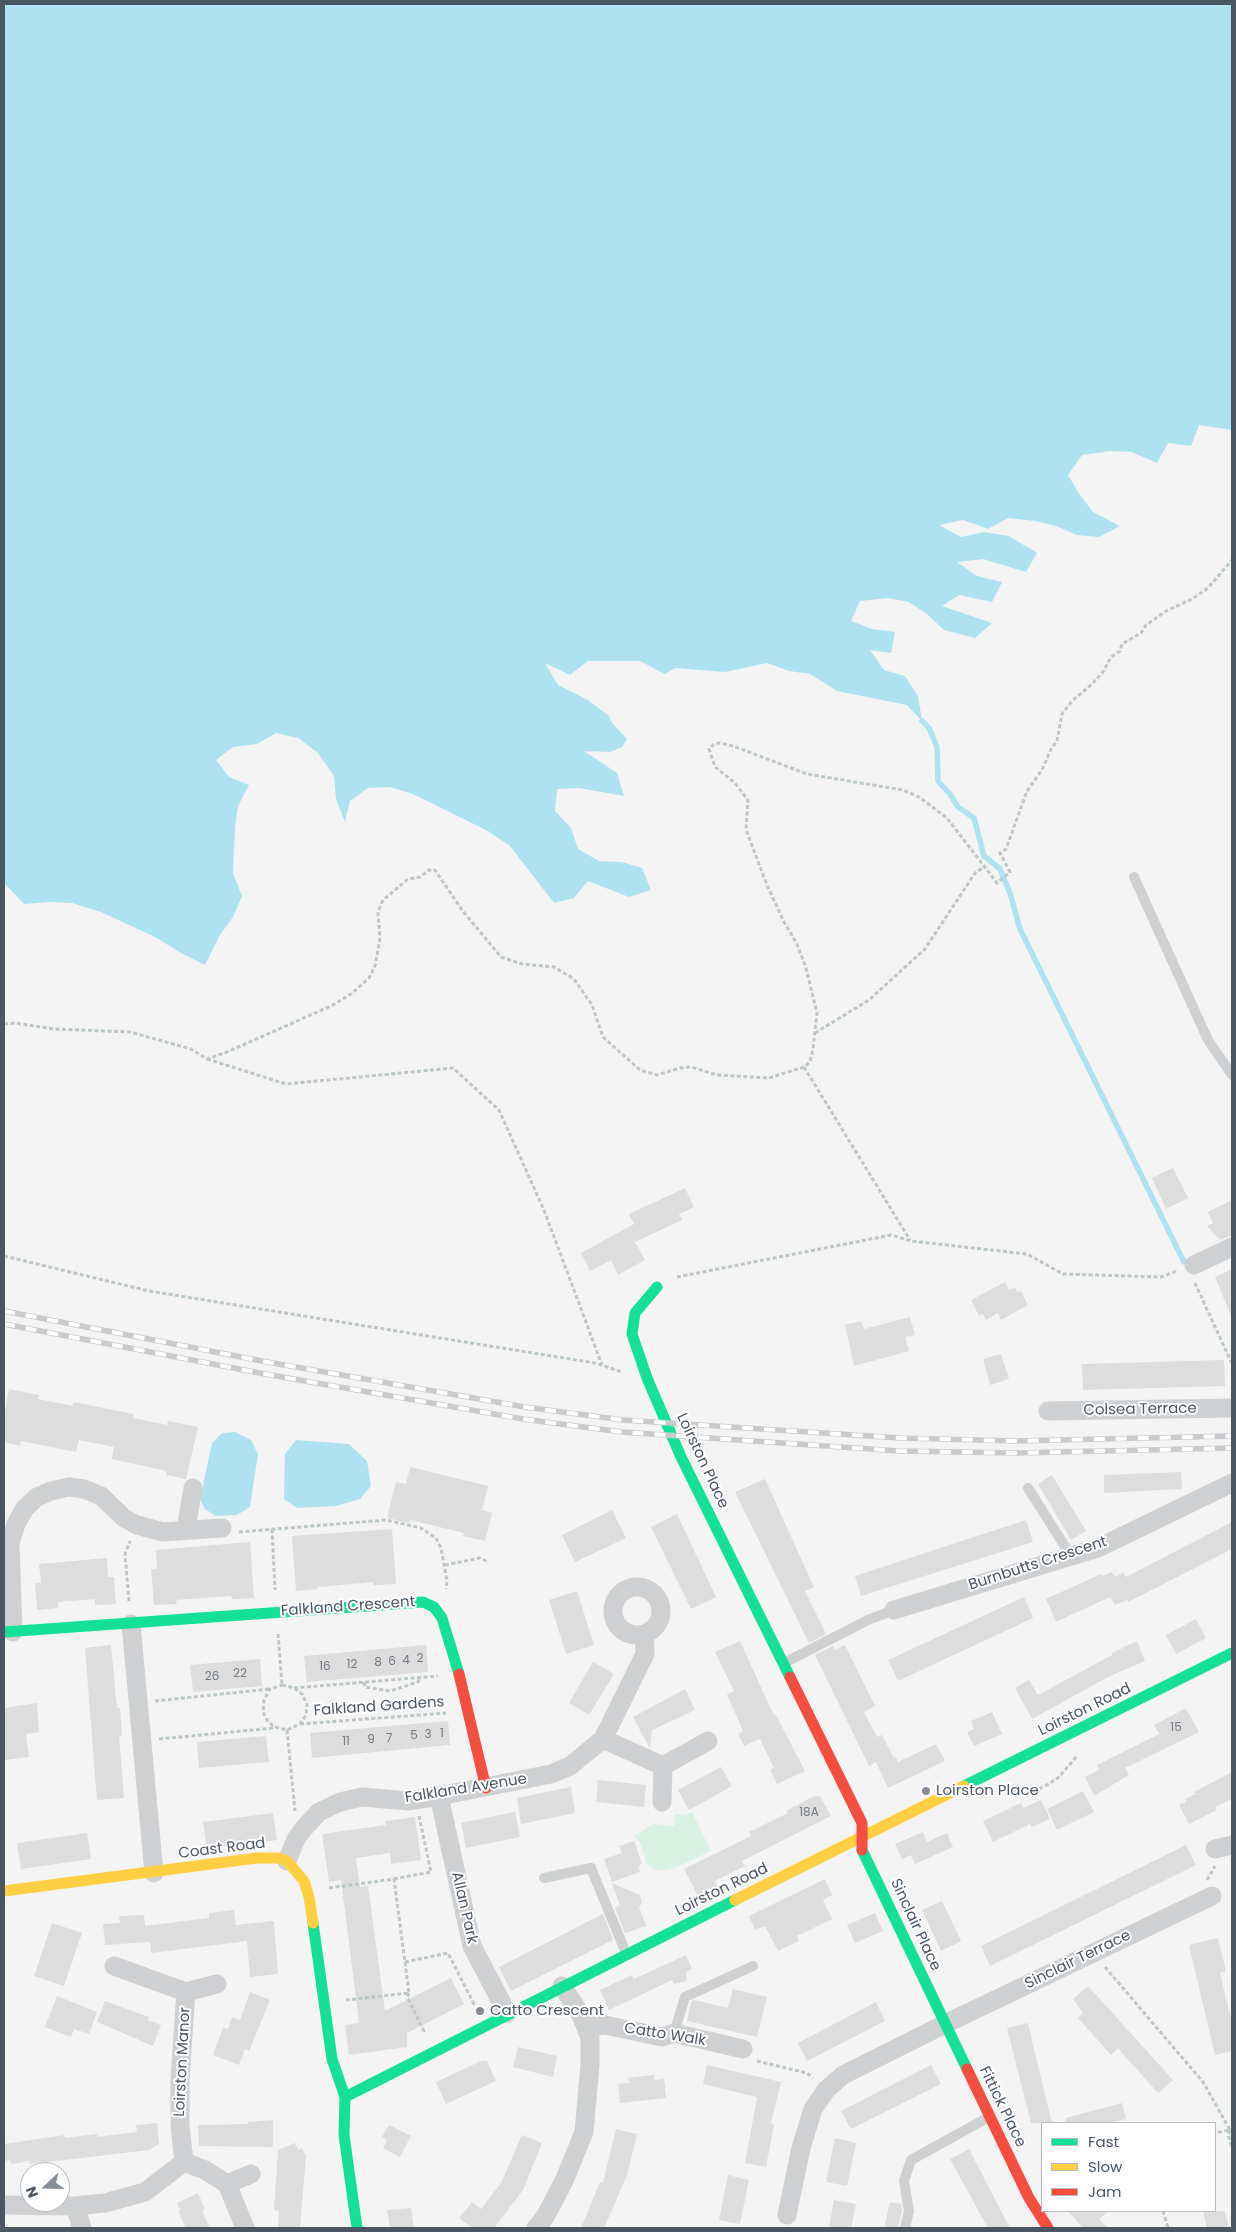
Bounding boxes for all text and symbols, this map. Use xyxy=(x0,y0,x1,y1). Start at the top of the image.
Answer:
street label: Colsea Terrace xyxy=(1083,1400,1197,1420)
street label: Loirston Place xyxy=(672,1411,732,1511)
street label: Burnbutts Crescent xyxy=(967,1533,1109,1595)
street label: Falkland Crescent xyxy=(280,1593,416,1621)
house number: 2 xyxy=(417,1652,423,1666)
house number: 4 xyxy=(402,1654,410,1668)
house number: 6 xyxy=(388,1655,396,1669)
house number: 8 xyxy=(374,1656,382,1670)
house number: 12 xyxy=(347,1658,357,1672)
house number: 16 xyxy=(319,1660,331,1674)
house number: 22 xyxy=(233,1667,247,1681)
house number: 26 xyxy=(205,1670,219,1684)
street label: Loirston Road xyxy=(1036,1680,1134,1740)
street label: Falkland Gardens xyxy=(313,1693,445,1721)
house number: 15 xyxy=(1170,1721,1182,1735)
house number: 1 xyxy=(440,1727,444,1741)
house number: 3 xyxy=(424,1728,432,1742)
house number: 5 xyxy=(410,1729,418,1743)
house number: 7 xyxy=(386,1732,392,1746)
house number: 9 xyxy=(367,1733,375,1747)
house number: 11 xyxy=(342,1735,350,1749)
street label: Falkland Avenue xyxy=(404,1770,528,1808)
place label: Loirston Place xyxy=(936,1782,1039,1800)
marker: Loirston Place xyxy=(920,1785,932,1797)
house number: 18A xyxy=(799,1806,819,1820)
street label: Coast Road xyxy=(177,1835,267,1863)
street label: Loirston Road xyxy=(673,1860,771,1920)
street label: Allan Park xyxy=(447,1870,481,1946)
street label: Sinclair Place xyxy=(886,1876,944,1974)
street label: Sinclair Terrace xyxy=(1022,1927,1134,1993)
place label: Catto Crescent xyxy=(490,2002,604,2020)
marker: Catto Crescent xyxy=(474,2005,486,2017)
street label: Loirston Manor xyxy=(171,2007,195,2117)
street label: Catto Walk xyxy=(623,2020,707,2050)
street label: Fittick Place xyxy=(975,2064,1029,2150)
legend xyxy=(1041,2122,1216,2212)
text: Fast xyxy=(1088,2131,1119,2152)
text: Slow xyxy=(1088,2156,1122,2177)
north arrow xyxy=(20,2162,70,2212)
text: Jam xyxy=(1088,2181,1122,2202)
text: N xyxy=(21,2184,43,2201)

